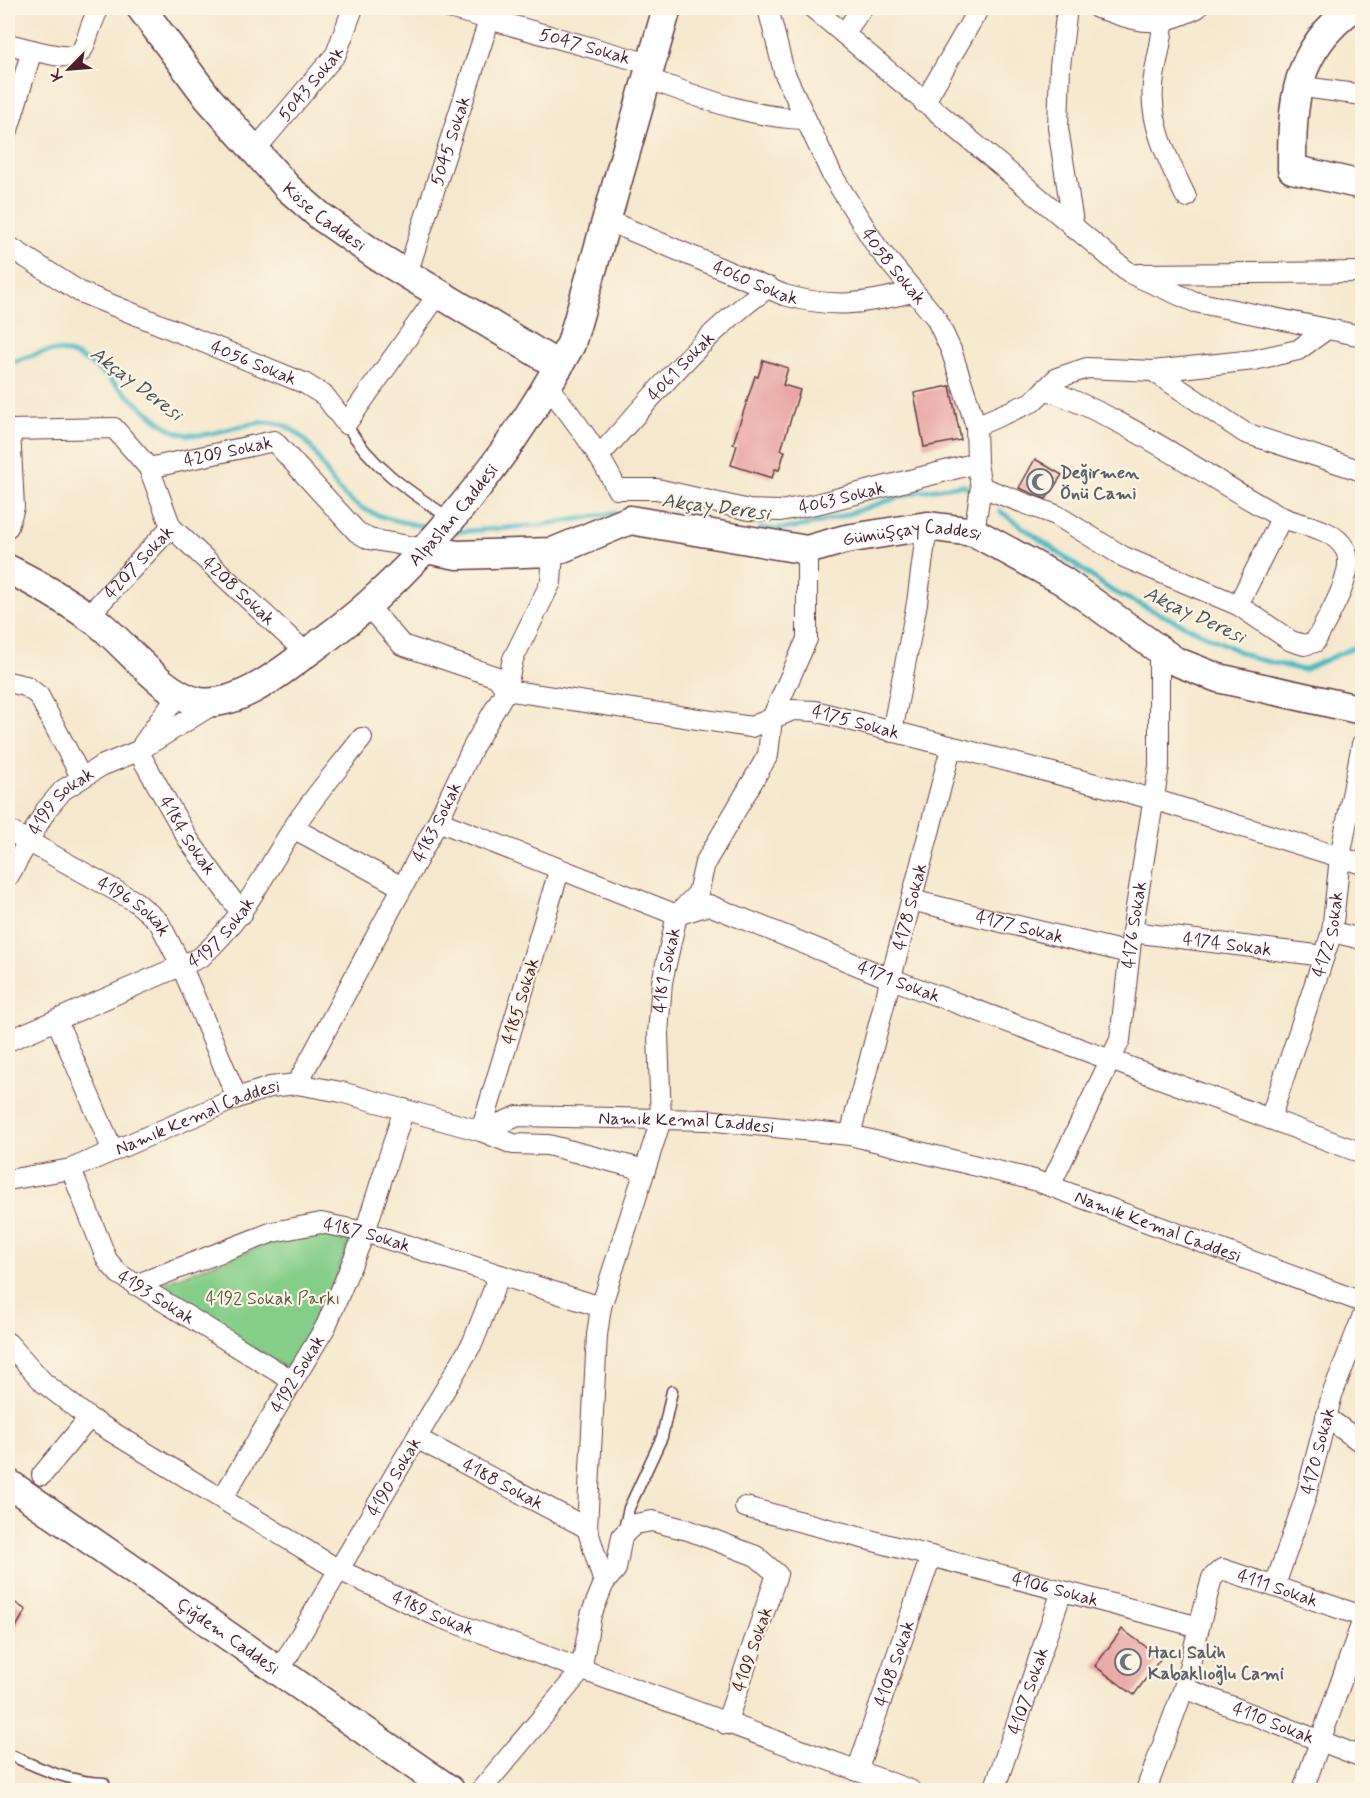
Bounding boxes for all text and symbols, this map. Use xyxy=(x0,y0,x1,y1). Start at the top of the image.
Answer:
street label: 5047 Sokak xyxy=(536,23,633,71)
north arrow xyxy=(39,39,99,99)
street label: 5043 Sokak xyxy=(273,44,350,127)
text: K xyxy=(45,65,69,84)
street label: 5045 Sokak xyxy=(425,93,477,189)
street label: Köse Caddesi xyxy=(277,177,370,257)
street label: 4058 Sokak xyxy=(855,224,931,310)
street label: 4060 Sokak xyxy=(709,255,800,311)
street label: 4061 Sokak xyxy=(642,327,720,407)
street label: 4056 Sokak xyxy=(207,335,300,392)
water label: Akçay Deresi xyxy=(84,341,190,429)
street label: 4209 Sokak xyxy=(182,431,275,473)
street label: Alpaslan Caddesi xyxy=(404,459,504,572)
place label: Değirmen Önü Cami xyxy=(1060,461,1140,506)
mosque icon: Değirmen Önü Cami xyxy=(1025,467,1055,497)
street label: 4063 Sokak xyxy=(797,476,888,520)
water label: Akçay Deresi xyxy=(660,487,774,528)
street label: Gümüşçay Caddesi xyxy=(841,515,986,552)
street label: 4207 Sokak xyxy=(99,521,179,604)
street label: 4208 Sokak xyxy=(197,551,280,631)
water label: Akçay Deresi xyxy=(1139,580,1252,652)
street label: 4175 Sokak xyxy=(809,700,902,745)
street label: 4199 Sokak xyxy=(23,762,99,839)
street label: 4183 Sokak xyxy=(407,778,468,867)
street label: 4184 Sokak xyxy=(153,792,221,880)
street label: 4178 Sokak xyxy=(888,861,933,953)
street label: 4196 Sokak xyxy=(93,872,175,941)
street label: 4176 Sokak xyxy=(1117,879,1153,970)
street label: 4172 Sokak xyxy=(1307,890,1349,981)
street label: 4197 Sokak xyxy=(185,893,261,974)
street label: 4177 Sokak xyxy=(973,905,1066,950)
street label: 4181 Sokak xyxy=(649,925,687,1014)
street label: 4174 Sokak xyxy=(1181,927,1273,962)
street label: 4185 Sokak xyxy=(496,955,545,1047)
street label: 4171 Sokak xyxy=(854,955,943,1009)
street label: Namık Kemal Caddesi xyxy=(112,1075,281,1162)
street label: Namık Kemal Caddesi xyxy=(598,1107,775,1140)
street label: Namık Kemal Caddesi xyxy=(1071,1185,1244,1269)
street label: 4187 Sokak xyxy=(321,1213,413,1259)
street label: 4193 Sokak xyxy=(113,1265,199,1331)
park label: 4192 Sokak Parkı xyxy=(206,1287,340,1311)
street label: 4192 Sokak xyxy=(265,1331,331,1418)
street label: 4170 Sokak xyxy=(1296,1405,1341,1497)
street label: 4190 Sokak xyxy=(362,1433,427,1521)
street label: 4188 Sokak xyxy=(458,1453,547,1516)
street label: 4111 Sokak xyxy=(1234,1564,1321,1613)
street label: 4106 Sokak xyxy=(1009,1567,1101,1613)
street label: 4189 Sokak xyxy=(388,1586,477,1642)
street label: Çiğdem Caddesi xyxy=(171,1593,284,1681)
street label: 4109 Sokak xyxy=(727,1604,779,1695)
street label: 4108 Sokak xyxy=(869,1617,921,1710)
place label: Hacı Salih Kabaklıoğlu Cami xyxy=(1148,1641,1284,1686)
street label: 4107 Sokak xyxy=(1003,1644,1055,1738)
mosque icon: Hacı Salih Kabaklıoğlu Cami xyxy=(1113,1647,1143,1677)
street label: 4110 Sokak xyxy=(1229,1697,1318,1750)

